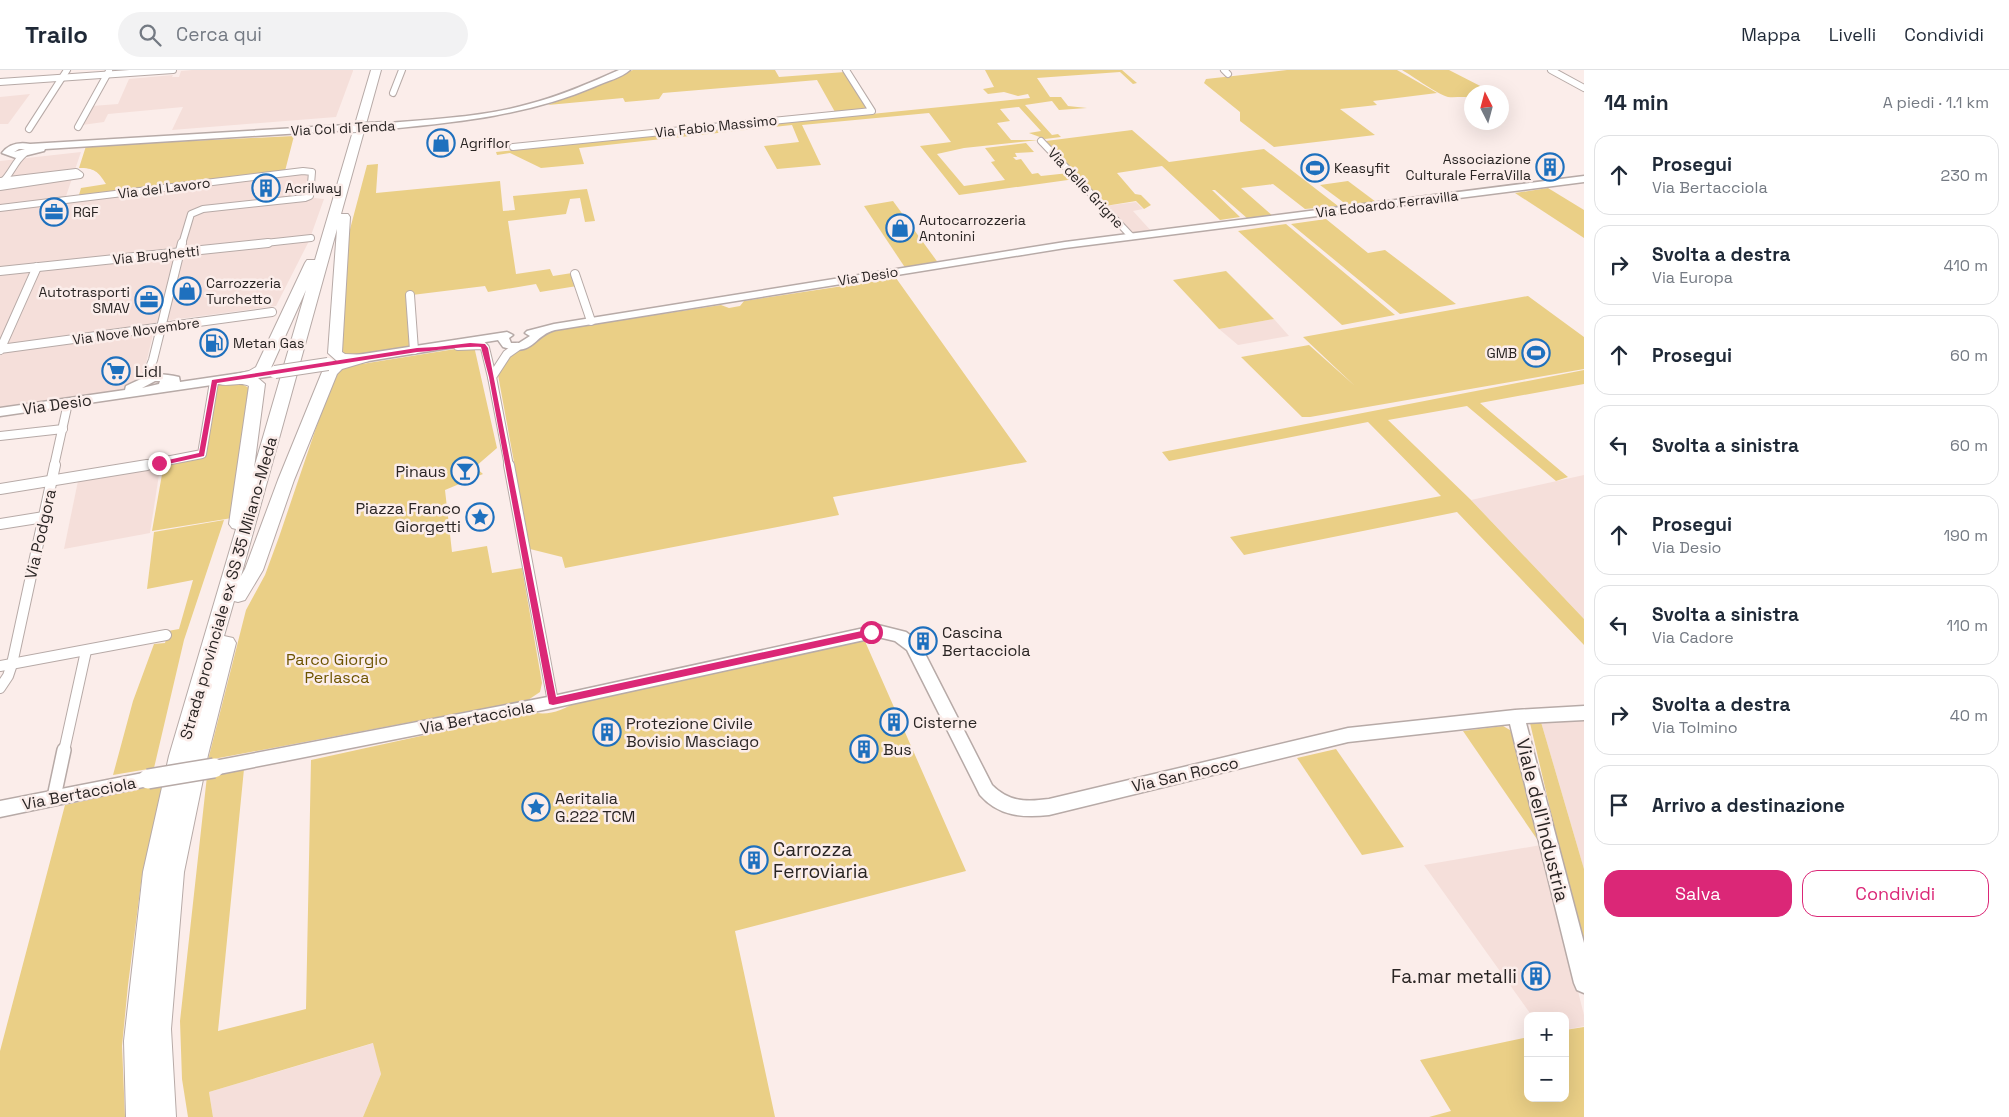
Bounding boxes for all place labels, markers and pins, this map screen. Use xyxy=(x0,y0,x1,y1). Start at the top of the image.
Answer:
shop icon: Agriflor xyxy=(426,128,456,158)
place label: Agriflor xyxy=(460,134,510,152)
place label: Associazione Culturale FerraVilla xyxy=(1405,150,1531,184)
building icon: Associazione Culturale FerraVilla xyxy=(1535,152,1565,182)
sports icon: Keasyfit xyxy=(1300,153,1330,183)
place label: Keasyfit xyxy=(1334,159,1390,177)
building icon: Acrilway xyxy=(251,173,281,203)
place label: Acrilway xyxy=(285,179,342,197)
office icon: RGF xyxy=(39,197,69,227)
place label: RGF xyxy=(73,203,99,221)
place label: Autocarrozzeria Antonini xyxy=(919,211,1026,245)
shop icon: Autocarrozzeria Antonini xyxy=(885,213,915,243)
place label: Carrozzeria Turchetto xyxy=(206,274,281,308)
shop icon: Carrozzeria Turchetto xyxy=(172,276,202,306)
place label: Autotrasporti SMAV xyxy=(38,283,130,317)
office icon: Autotrasporti SMAV xyxy=(134,285,164,315)
fuel station icon: Metan Gas xyxy=(199,328,229,358)
place label: Metan Gas xyxy=(233,334,304,352)
sports icon: GMB xyxy=(1521,338,1551,368)
place label: GMB xyxy=(1486,344,1517,362)
supermarket icon: Lidl xyxy=(101,356,131,386)
place label: Lidl xyxy=(135,361,162,382)
bar icon: Pinaus xyxy=(450,456,480,486)
place label: Pinaus xyxy=(395,461,446,482)
place label: Piazza Franco Giorgetti xyxy=(355,498,461,537)
place icon: Piazza Franco Giorgetti xyxy=(465,502,495,532)
place label: Cascina Bertacciola xyxy=(942,622,1030,661)
building icon: Cascina Bertacciola xyxy=(908,626,938,656)
building icon: Cisterne xyxy=(879,707,909,737)
place label: Cisterne xyxy=(913,712,977,733)
place label: Protezione Civile Bovisio Masciago xyxy=(626,713,759,752)
building icon: Protezione Civile Bovisio Masciago xyxy=(592,717,622,747)
building icon: Bus xyxy=(849,734,879,764)
place label: Bus xyxy=(883,739,912,760)
place label: Aeritalia G.222 TCM xyxy=(555,788,635,827)
place icon: Aeritalia G.222 TCM xyxy=(521,792,551,822)
place label: Carrozza Ferroviaria xyxy=(773,837,868,884)
building icon: Carrozza Ferroviaria xyxy=(739,845,769,875)
building icon: Fa.mar metalli xyxy=(1521,961,1551,991)
place label: Fa.mar metalli xyxy=(1391,964,1517,989)

